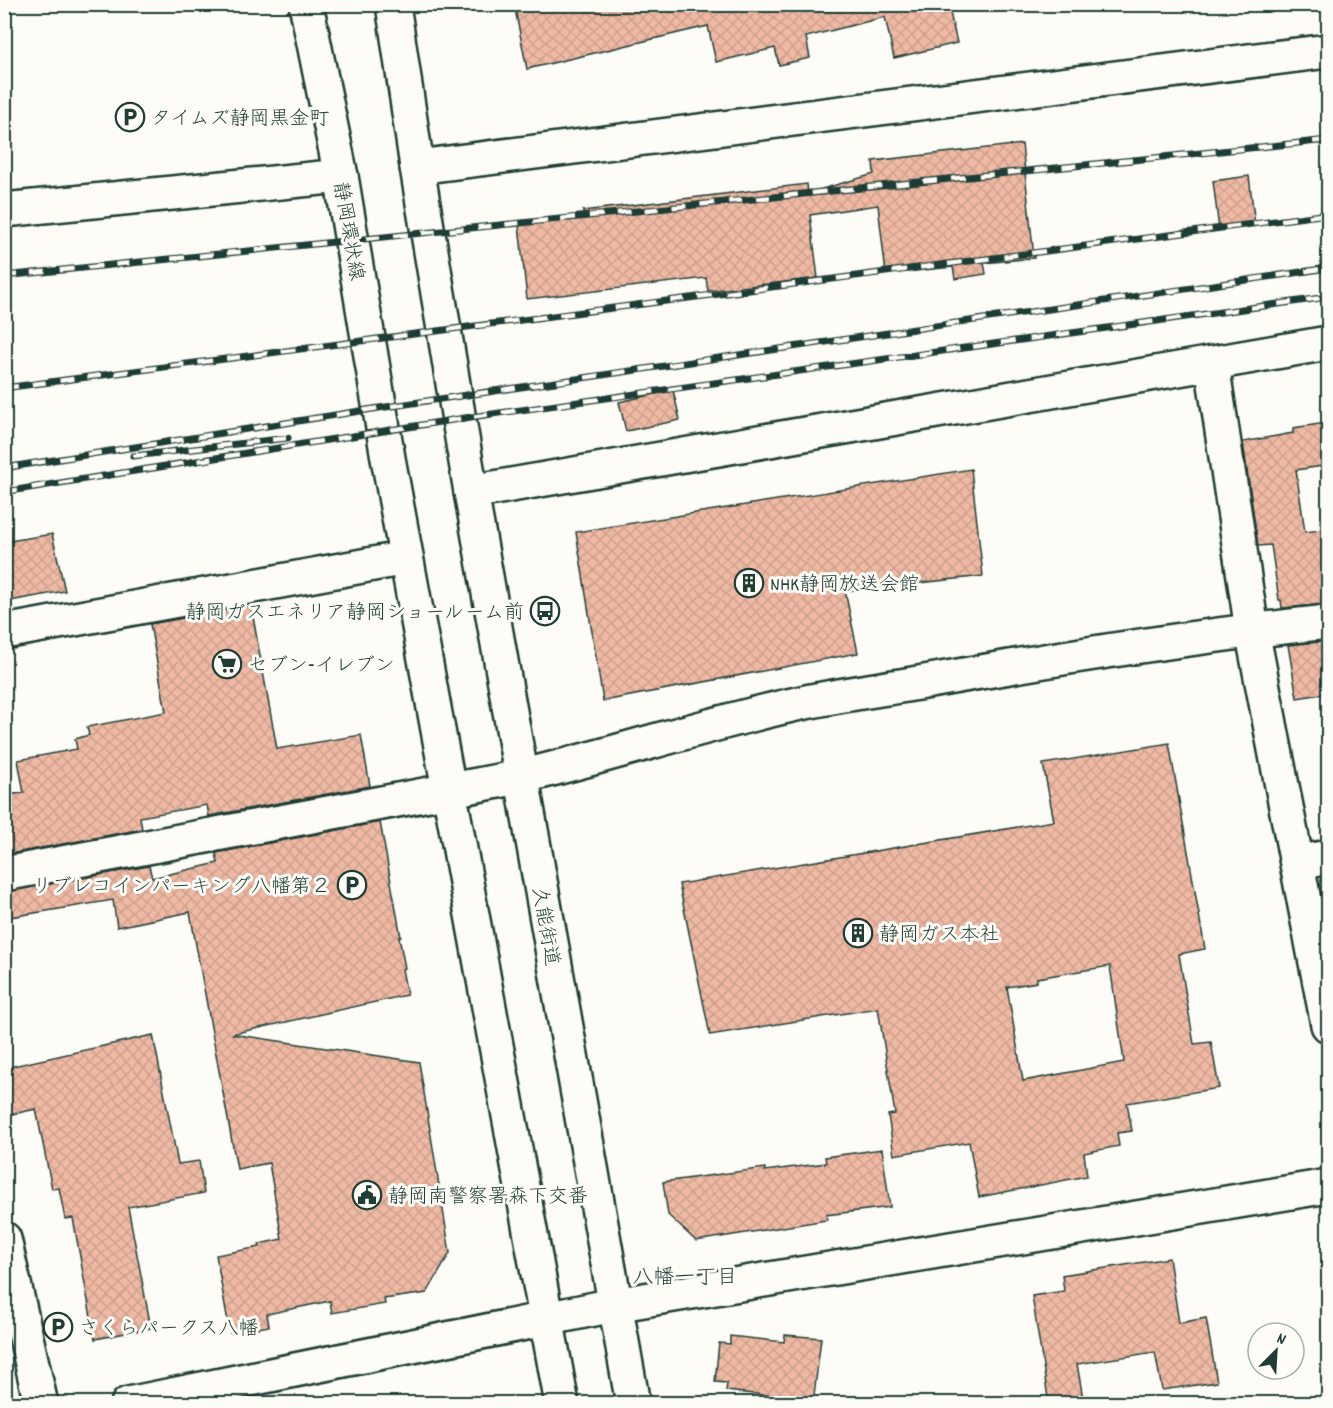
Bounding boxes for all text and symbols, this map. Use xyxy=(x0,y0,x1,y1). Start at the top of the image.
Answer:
parking icon: タイムズ静岡黒金町 xyxy=(114,101,146,133)
place label: タイムズ静岡黒金町 xyxy=(151,106,329,134)
street label: 静岡環状線 xyxy=(325,180,370,283)
building icon: NHK静岡放送会館 xyxy=(733,567,765,599)
place label: NHK静岡放送会館 xyxy=(770,572,919,600)
bus stop icon: 静岡ガスエネリア静岡ショールーム前 xyxy=(529,595,561,627)
place label: 静岡ガスエネリア静岡ショールーム前 xyxy=(186,600,524,628)
supermarket icon: セブン-イレブン xyxy=(211,648,243,680)
place label: セブン-イレブン xyxy=(248,653,395,681)
parking icon: リブレコインパーキング八幡第２ xyxy=(336,869,368,901)
place label: リブレコインパーキング八幡第２ xyxy=(32,874,331,902)
street label: 久能街道 xyxy=(523,885,565,968)
building icon: 静岡ガス本社 xyxy=(842,917,874,949)
place label: 静岡ガス本社 xyxy=(879,922,999,950)
public building icon: 静岡南警察署森下交番 xyxy=(351,1179,383,1211)
place label: 静岡南警察署森下交番 xyxy=(388,1184,588,1212)
district label: 八幡一丁目 xyxy=(633,1264,738,1294)
parking icon: さくらパークス八幡 xyxy=(42,1311,74,1343)
place label: さくらパークス八幡 xyxy=(79,1316,259,1344)
north arrow xyxy=(1246,1321,1306,1381)
text: N xyxy=(1273,1327,1289,1352)

